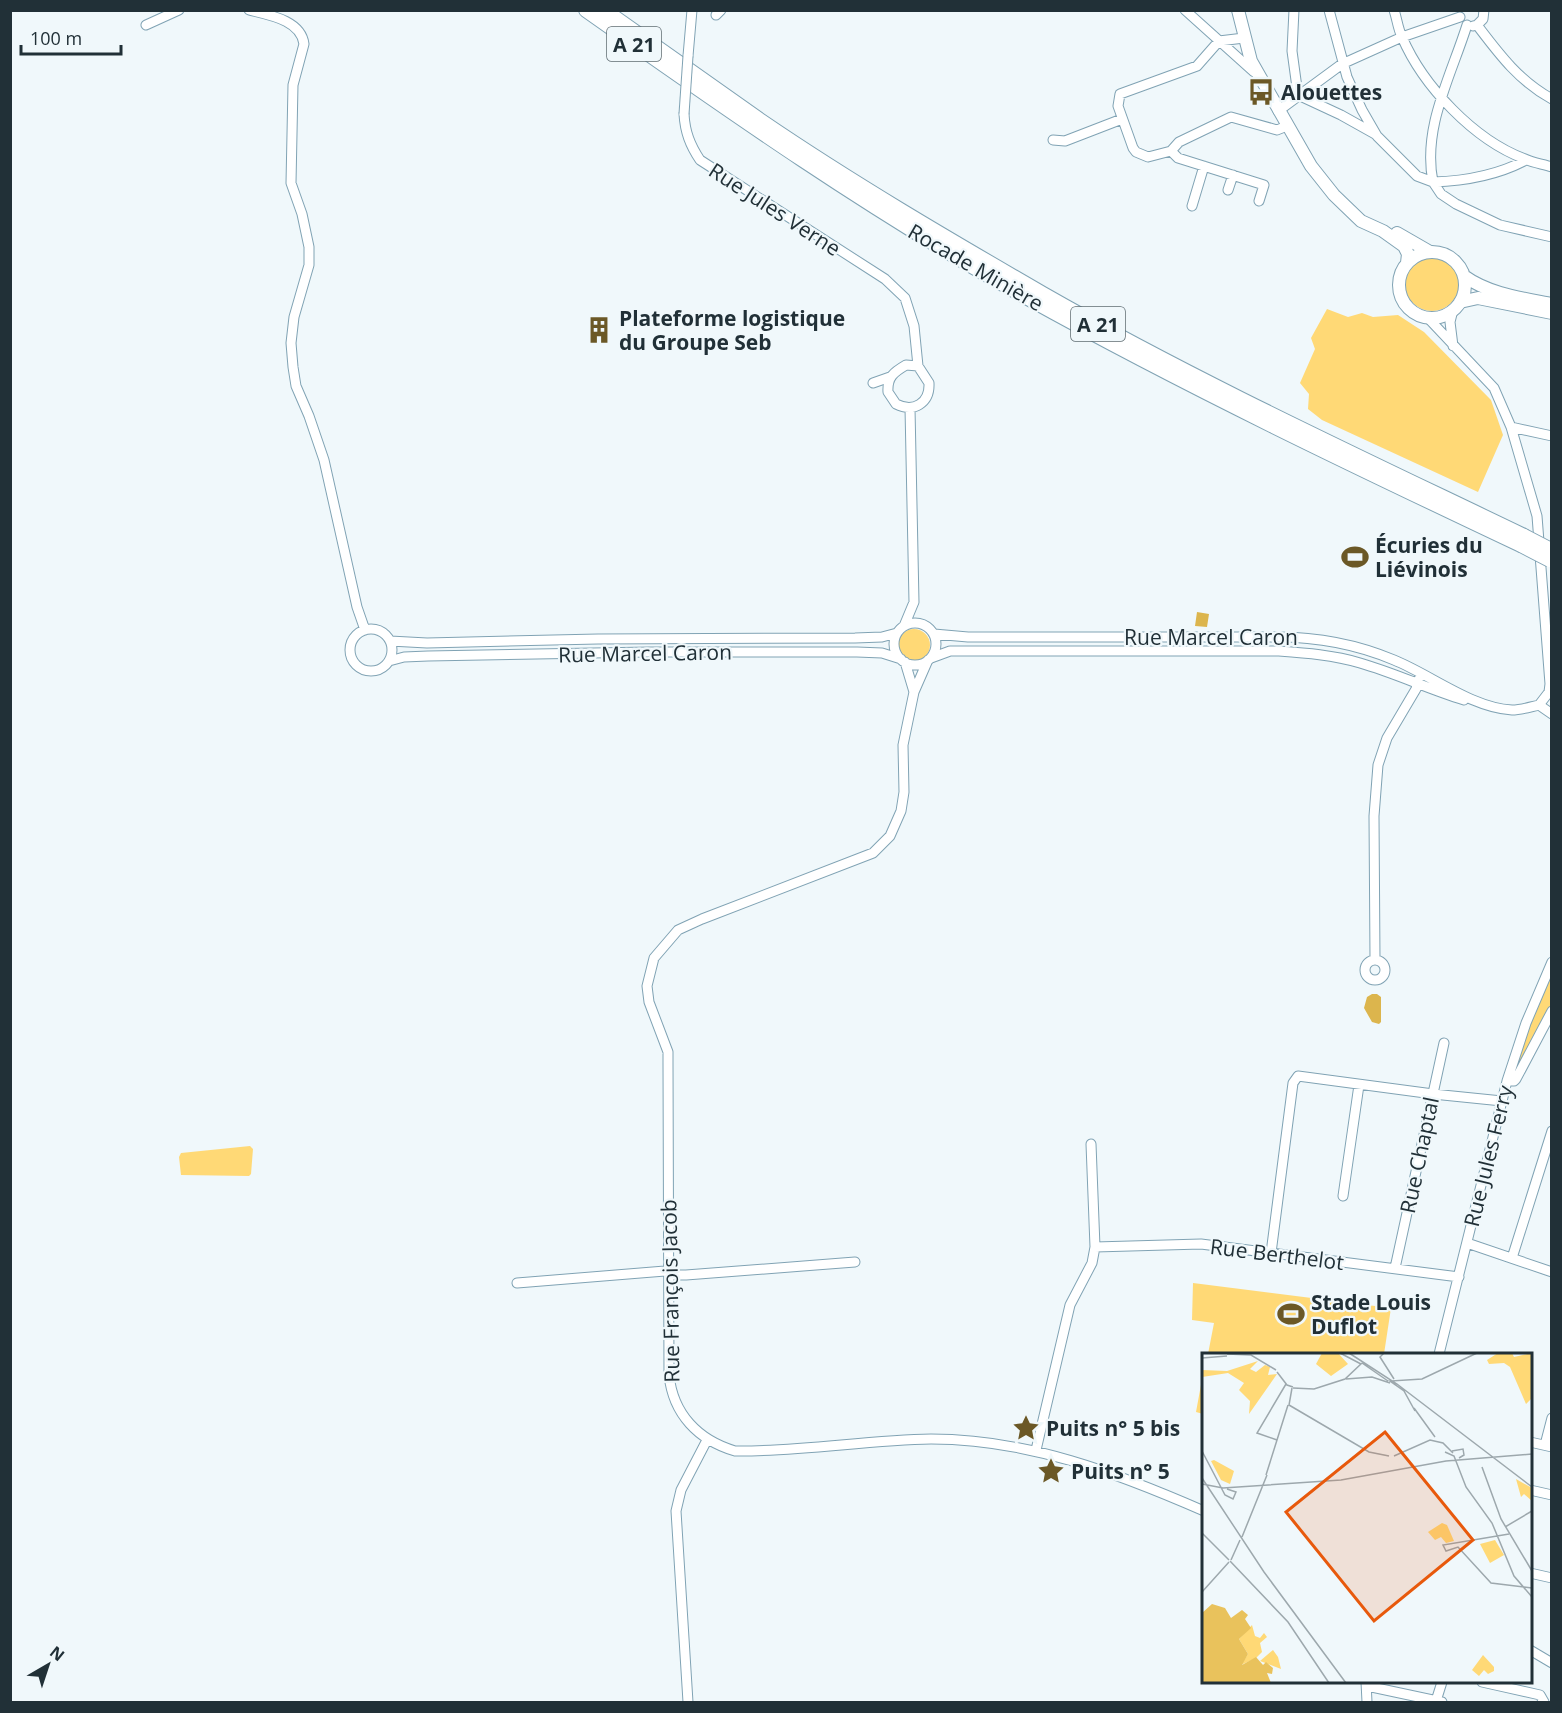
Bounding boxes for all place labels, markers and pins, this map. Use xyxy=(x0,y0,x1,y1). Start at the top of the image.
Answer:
bus stop icon: Alouettes xyxy=(1246,77,1276,107)
place label: Alouettes xyxy=(1281,78,1382,106)
place label: Plateforme logistique du Groupe Seb xyxy=(619,304,845,356)
building icon: Plateforme logistique du Groupe Seb xyxy=(584,315,614,345)
place label: Écuries du Liévinois xyxy=(1375,531,1483,583)
sports icon: Écuries du Liévinois xyxy=(1340,542,1370,572)
place label: Stade Louis Duflot xyxy=(1311,1288,1431,1340)
sports icon: Stade Louis Duflot xyxy=(1276,1299,1306,1329)
place icon: Puits n° 5 bis xyxy=(1011,1413,1041,1443)
place label: Puits n° 5 bis xyxy=(1046,1414,1180,1442)
place icon: Puits n° 5 xyxy=(1036,1456,1066,1486)
place label: Puits n° 5 xyxy=(1071,1457,1170,1485)

